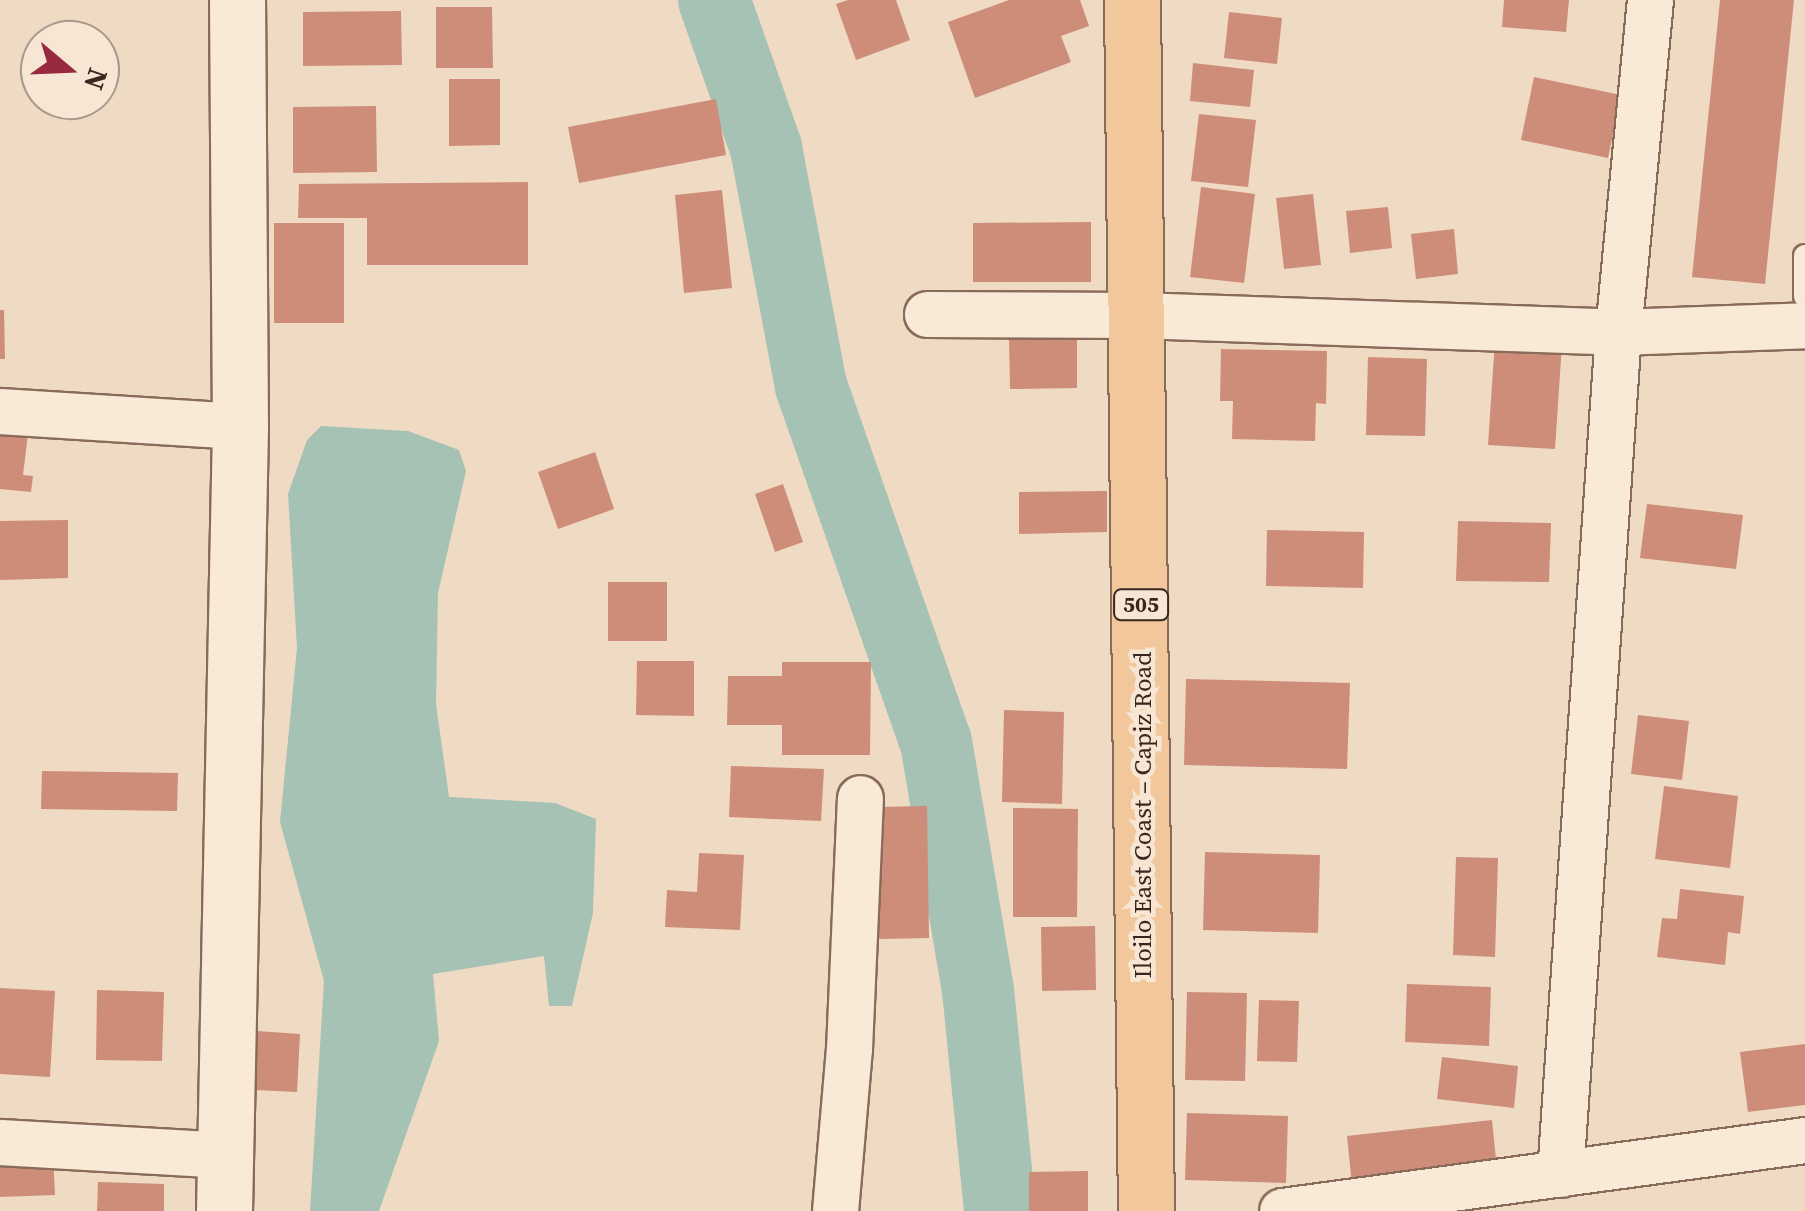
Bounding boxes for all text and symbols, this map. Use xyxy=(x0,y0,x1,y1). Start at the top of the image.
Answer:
north arrow xyxy=(20,20,120,120)
text: N xyxy=(75,63,118,95)
road number: 505 xyxy=(1111,588,1171,622)
street label: Iloilo East Coast – Capiz Road xyxy=(1127,651,1157,979)

